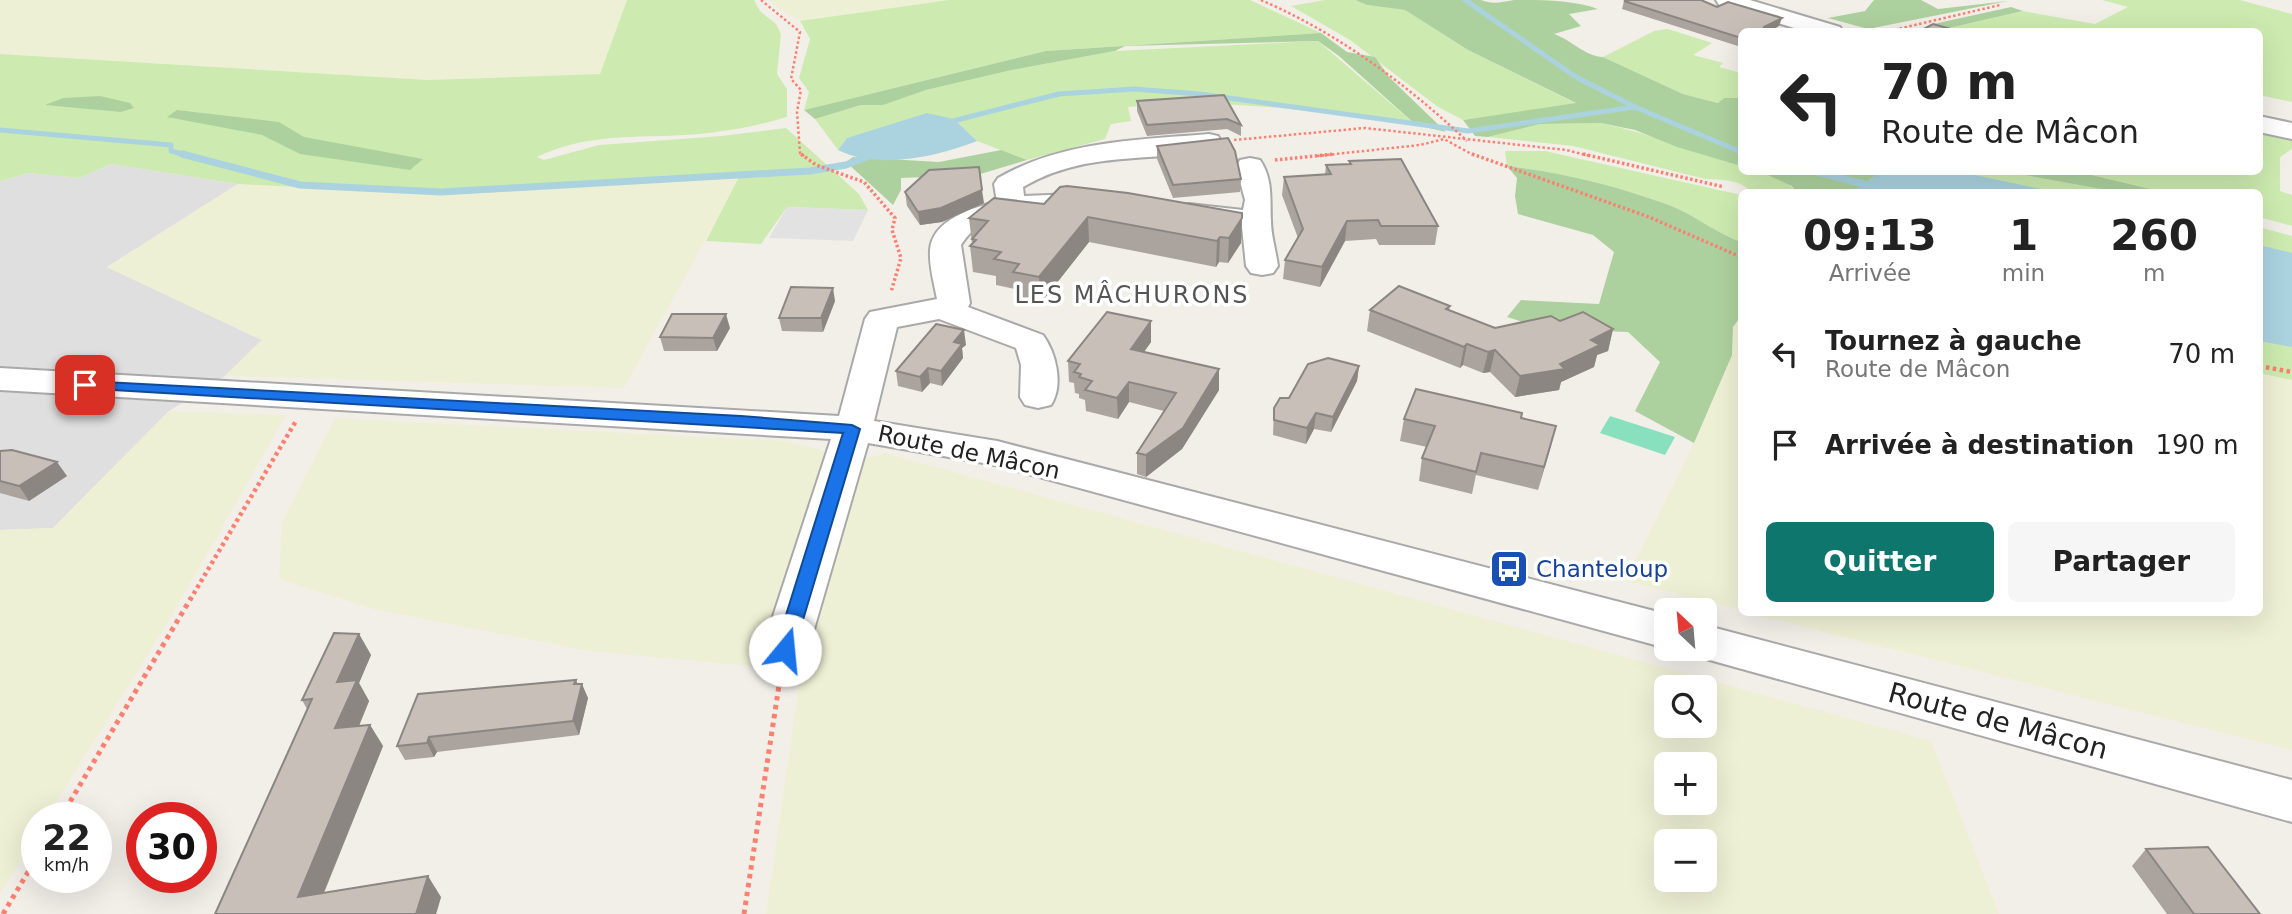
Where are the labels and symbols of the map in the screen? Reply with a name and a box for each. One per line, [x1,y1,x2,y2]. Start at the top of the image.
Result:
district label: LES MÂCHURONS [1014,280,1250,309]
pin [55,355,115,415]
street label: Route de Mâcon [876,420,1062,484]
bus stop icon: Chanteloup [1488,548,1530,590]
place label: Chanteloup [1536,556,1668,582]
north arrow [1654,598,1717,662]
position arrow [748,613,822,687]
street label: Route de Mâcon [1885,676,2111,766]
speed limit sign: 30 [126,802,217,893]

